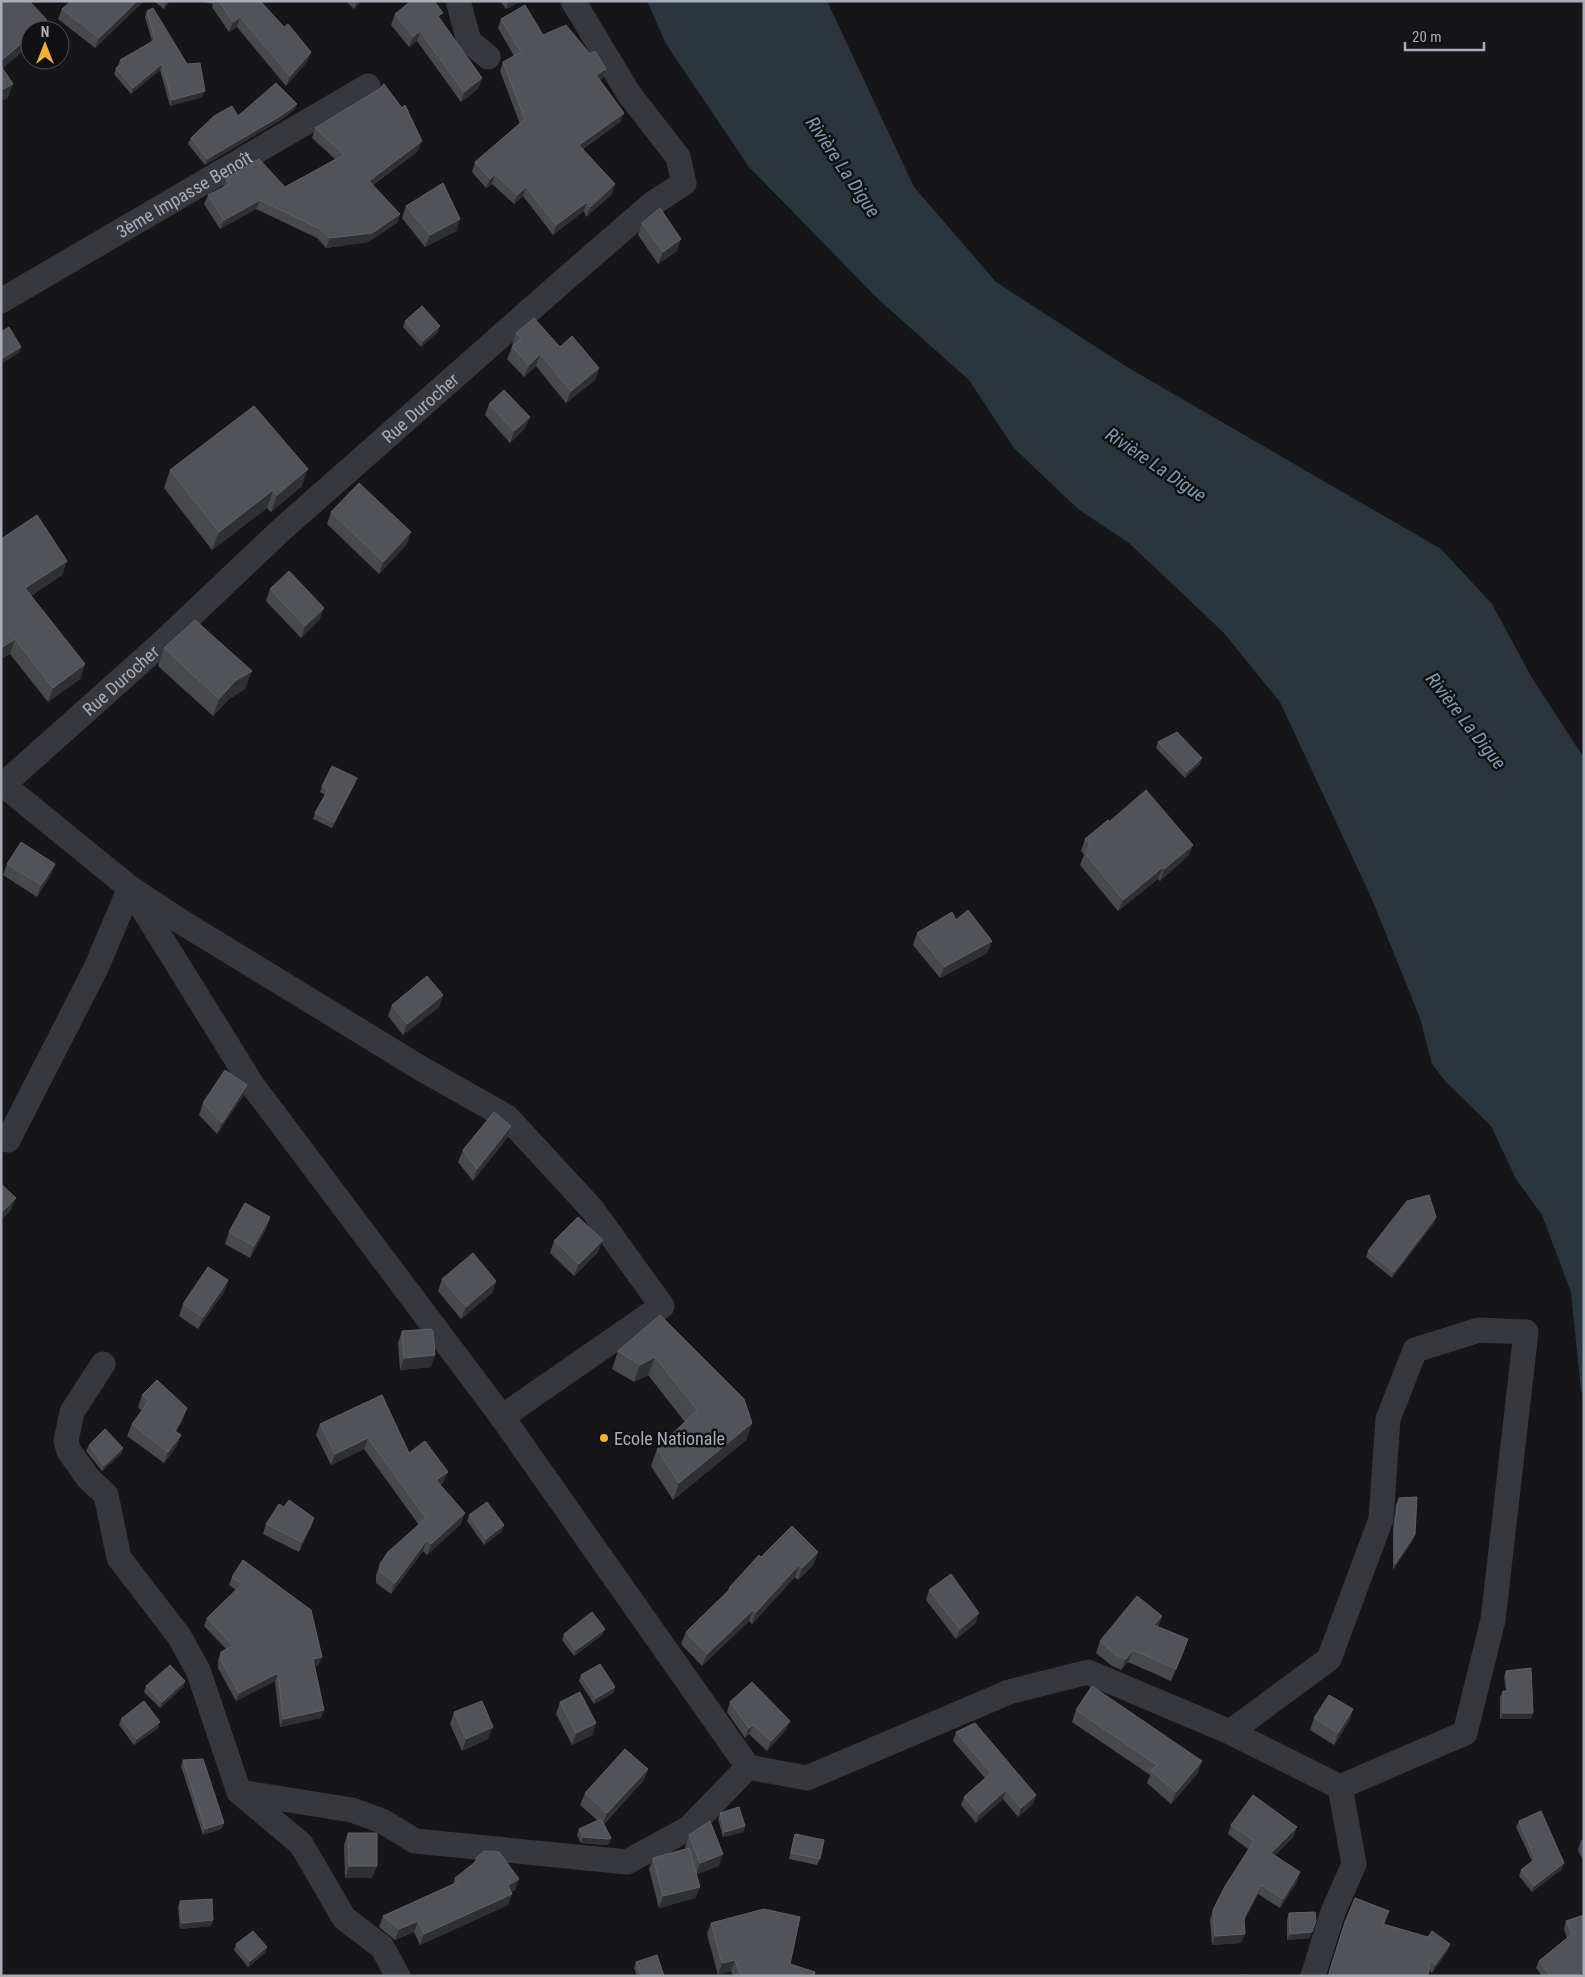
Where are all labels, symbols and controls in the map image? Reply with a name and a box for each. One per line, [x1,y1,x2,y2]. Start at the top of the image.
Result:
north arrow [20,20,70,70]
scale bar [1405,20,1484,52]
text: N [41,24,49,40]
text: 20 m [1412,28,1442,46]
water label: Rivière La Digue [801,112,885,222]
street label: 3ème Impasse Benoît [112,146,256,242]
street label: Rue Durocher [377,368,463,447]
water label: Rivière La Digue [1101,423,1211,507]
street label: Rue Durocher [78,640,163,720]
water label: Rivière La Digue [1421,668,1511,774]
place label: Ecole Nationale [614,1428,725,1449]
marker: Ecole Nationale [598,1432,610,1444]

